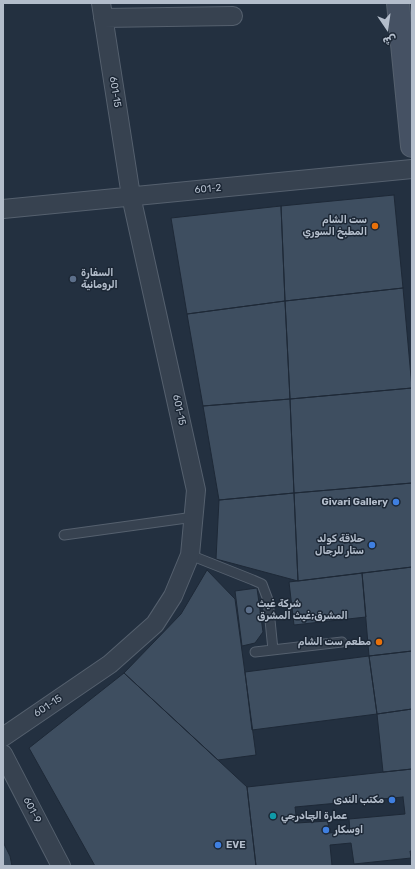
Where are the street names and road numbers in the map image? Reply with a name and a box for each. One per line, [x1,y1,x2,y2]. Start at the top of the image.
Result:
street label: 601-15 [107,76,123,108]
street label: 601-2 [194,182,222,196]
street label: 601-15 [170,393,188,427]
street label: 601-15 [32,692,64,720]
street label: 601-9 [20,795,44,825]

